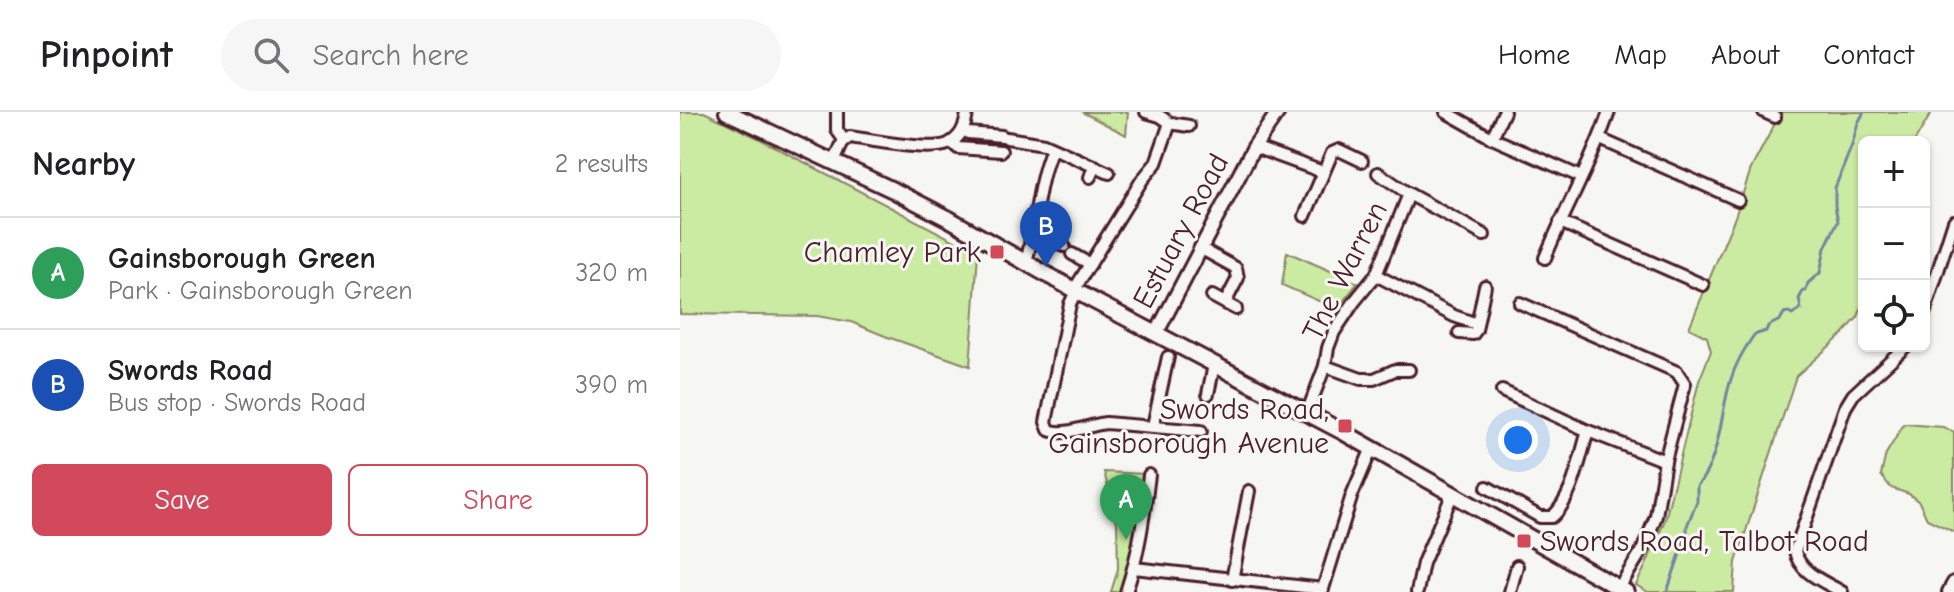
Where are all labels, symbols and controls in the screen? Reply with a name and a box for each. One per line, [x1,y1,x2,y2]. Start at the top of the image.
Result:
search box [221,19,781,91]
text: Pinpoint [40,33,173,77]
icon: search [249,33,293,77]
text: Search here [313,38,469,73]
text: Home [1498,39,1570,71]
text: Map [1614,39,1667,71]
text: About [1711,39,1779,71]
text: Contact [1823,39,1914,71]
map controls [1858,136,1930,352]
button: + [1858,136,1930,208]
text: Nearby [32,144,135,184]
street label: Estuary Road [1126,148,1236,314]
text: 2 results [555,149,648,179]
street label: The Warren [1295,196,1395,346]
pin: B [1020,201,1072,267]
button: − [1858,208,1930,280]
place label: Chamley Park [804,235,981,270]
text: Gainsborough Green [108,241,376,276]
marker: Chamley Park [988,243,1006,261]
text: A [51,258,65,288]
text: 320 m [575,258,648,288]
text: Park · Gainsborough Green [108,276,413,306]
button: locate [1858,280,1930,352]
text: Swords Road [108,353,273,388]
text: B [50,370,66,400]
text: 390 m [575,370,648,400]
text: Bus stop · Swords Road [108,388,366,418]
place label: Swords Road, Gainsborough Avenue [1048,392,1329,461]
marker: Swords Road, Gainsborough Avenue [1336,417,1354,435]
your location [1498,420,1538,460]
button: Save [32,464,332,536]
button: Share [348,464,648,536]
pin: A [1100,474,1152,540]
place label: Swords Road, Talbot Road [1540,524,1869,559]
marker: Swords Road, Talbot Road [1515,532,1533,550]

